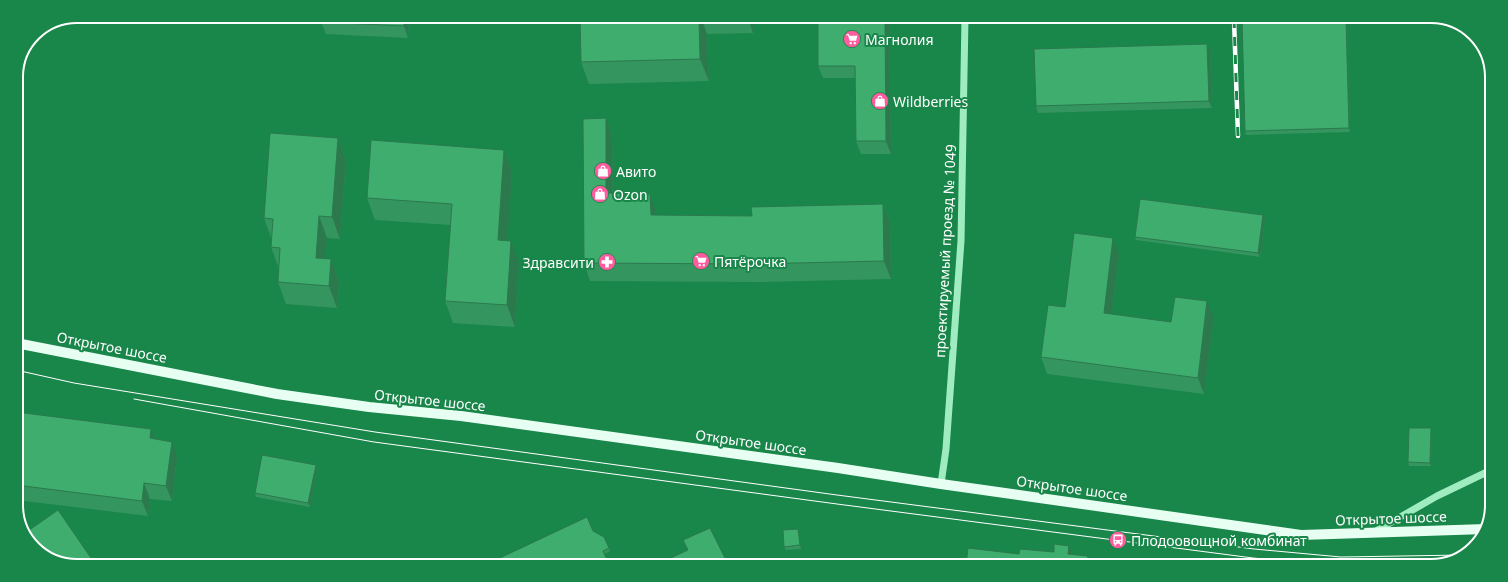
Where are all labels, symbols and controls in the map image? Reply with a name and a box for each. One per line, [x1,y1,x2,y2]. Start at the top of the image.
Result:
supermarket icon: Магнолия [842,29,862,49]
place label: Магнолия [865,30,934,49]
shop icon: Wildberries [870,91,890,111]
place label: Wildberries [893,92,968,111]
street label: проектируемый проезд № 1049 [930,144,960,358]
shop icon: Авито [593,161,613,181]
place label: Авито [616,162,656,181]
shop icon: Ozon [590,184,610,204]
place label: Ozon [613,185,648,204]
supermarket icon: Пятёрочка [691,251,711,271]
pharmacy icon: Здравсити [597,252,617,272]
place label: Пятёрочка [714,252,786,271]
place label: Здравсити [522,253,594,272]
street label: Открытое шоссе [55,327,169,367]
street label: Открытое шоссе [373,385,487,415]
street label: Открытое шоссе [694,425,808,459]
street label: Открытое шоссе [1015,471,1129,505]
street label: Открытое шоссе [1335,507,1447,529]
bus stop icon: Плодоовощной комбинат [1108,530,1128,550]
place label: Плодоовощной комбинат [1131,531,1307,550]

